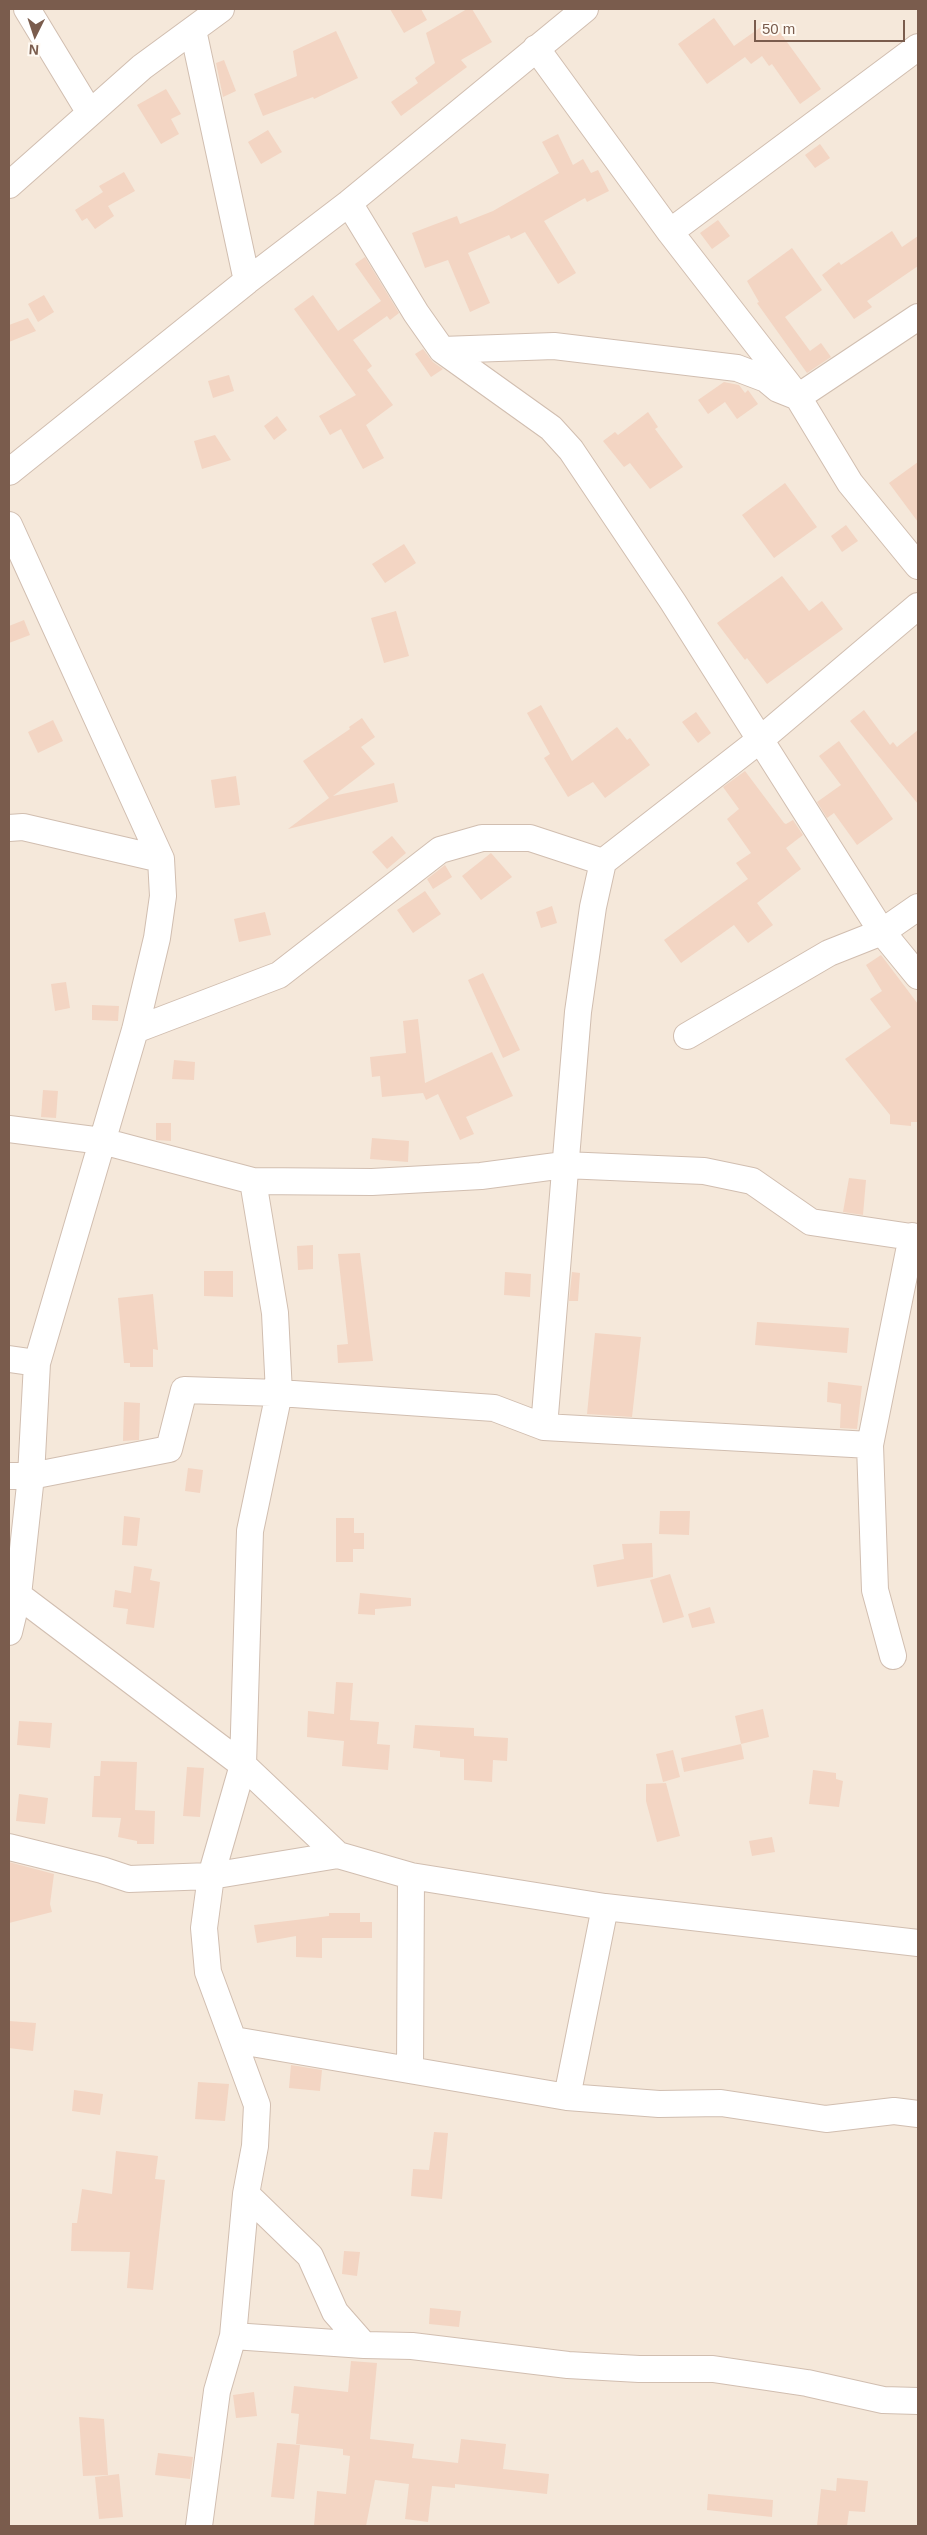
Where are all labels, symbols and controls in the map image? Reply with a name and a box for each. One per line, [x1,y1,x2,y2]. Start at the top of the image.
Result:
north arrow [10,10,60,60]
scale bar [757,10,908,42]
text: 50 m [762,20,795,37]
text: N [28,42,40,58]

